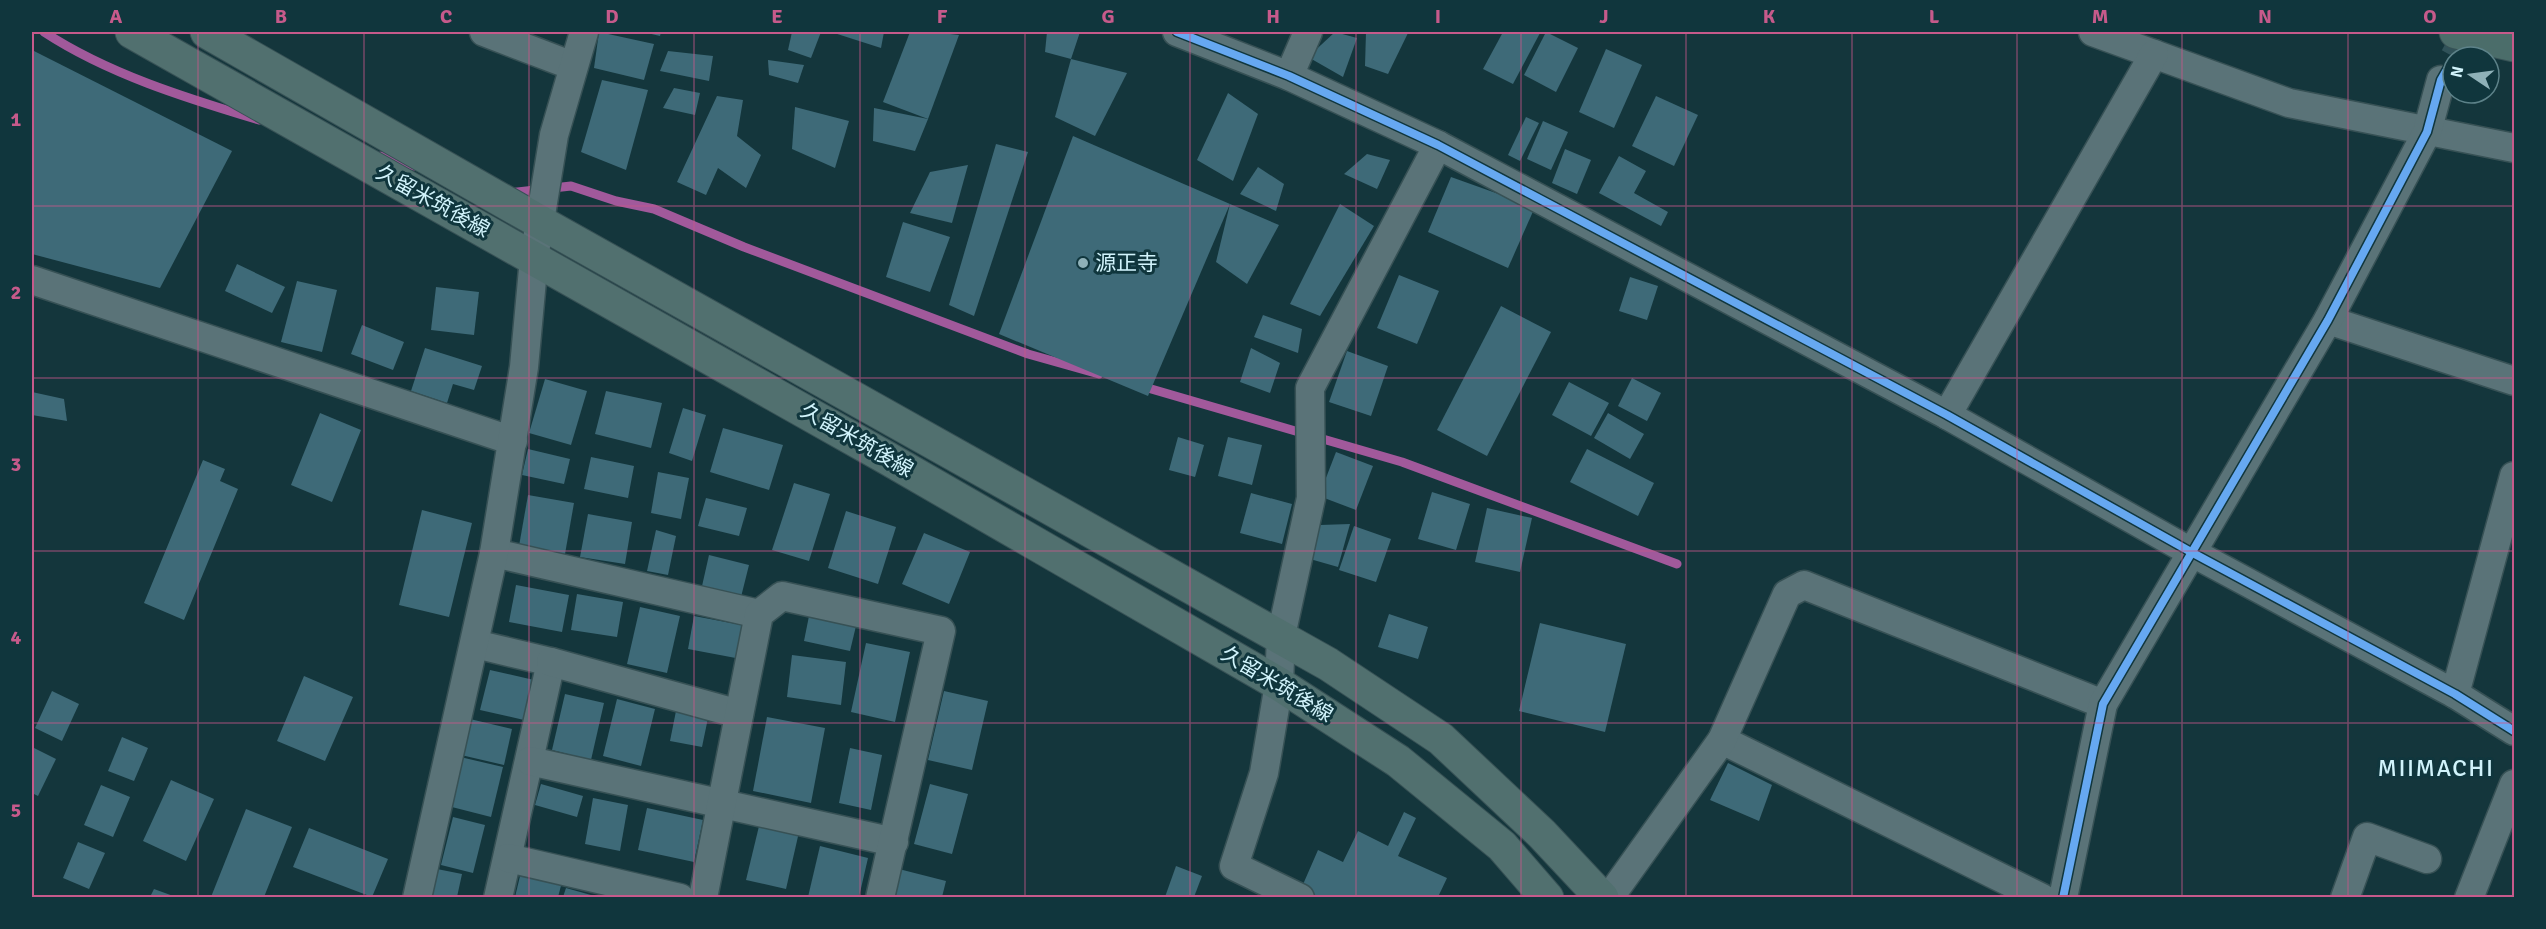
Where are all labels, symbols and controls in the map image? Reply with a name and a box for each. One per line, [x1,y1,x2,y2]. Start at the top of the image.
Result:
text: A [110,4,123,29]
text: B [275,4,287,29]
text: C [440,4,452,29]
text: D [605,4,619,29]
text: E [771,4,783,29]
text: F [937,4,948,29]
text: G [1101,4,1115,29]
text: H [1266,4,1280,29]
text: I [1435,4,1441,29]
text: J [1599,4,1609,29]
text: K [1763,4,1776,29]
text: L [1929,4,1940,29]
text: M [2092,4,2108,29]
text: N [2258,4,2272,29]
text: O [2423,4,2437,29]
north arrow [2441,45,2501,105]
text: N [2446,64,2468,80]
text: 1 [11,107,22,132]
street label: 久留米筑後線 [372,159,494,243]
place label: 源正寺 [1095,250,1158,276]
marker: 源正寺 [1076,256,1090,270]
text: 2 [11,280,21,305]
street label: 久留米筑後線 [796,397,918,483]
text: 3 [11,452,21,477]
text: 4 [11,625,22,650]
street label: 久留米筑後線 [1216,640,1338,728]
district label: MIIMACHI [2378,753,2494,783]
text: 5 [11,798,21,823]

